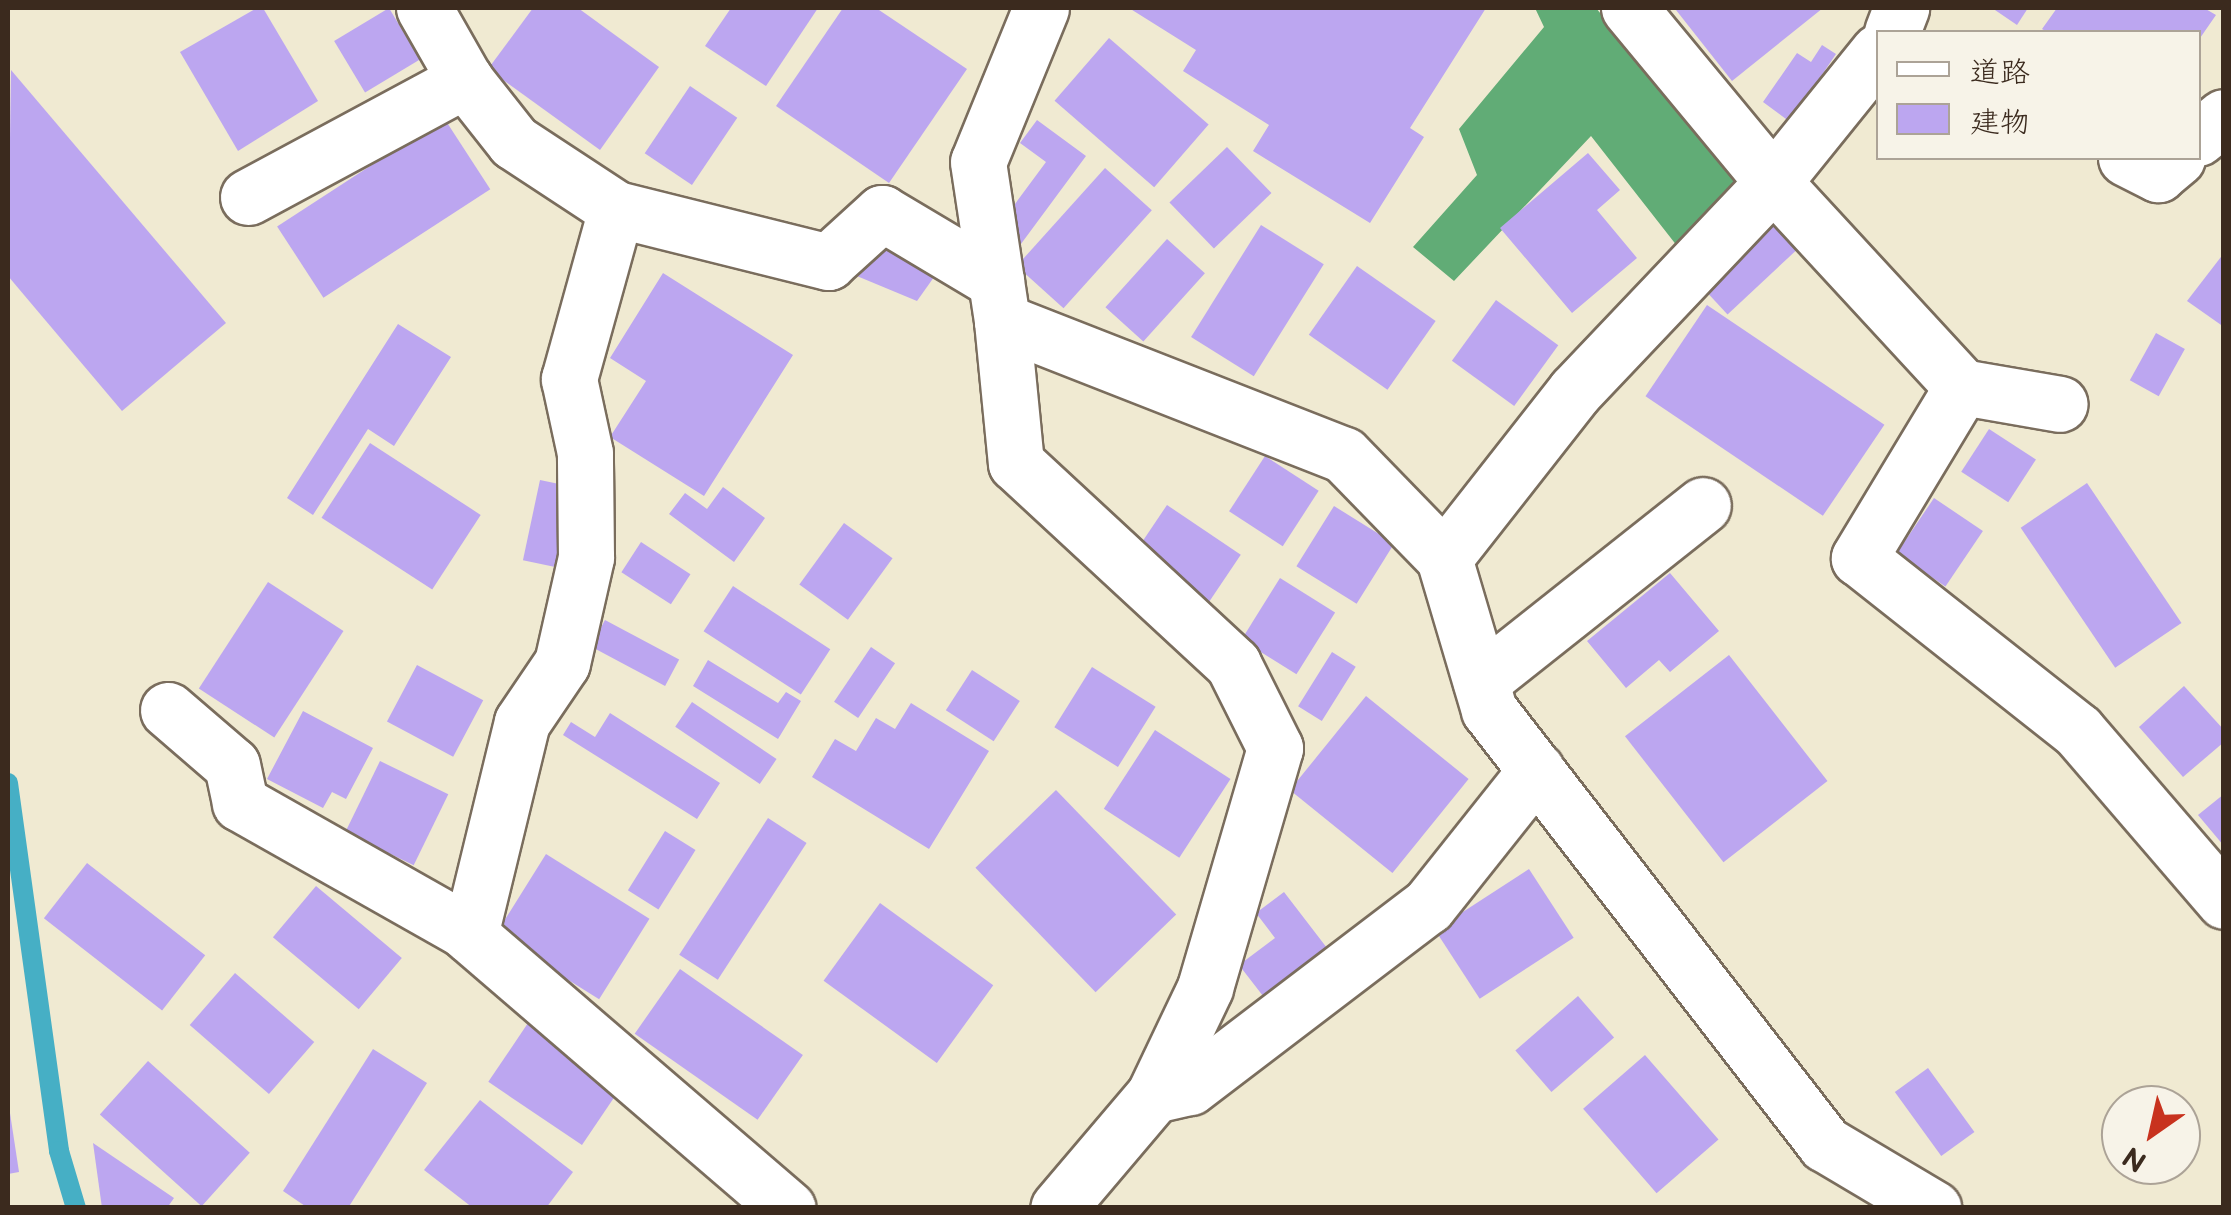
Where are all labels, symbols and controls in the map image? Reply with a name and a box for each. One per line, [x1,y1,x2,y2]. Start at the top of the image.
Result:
legend [1876,30,2201,160]
text: 道路 [1970,55,2030,91]
text: 建物 [1970,105,2030,141]
north arrow [2101,1085,2201,1185]
text: N [2117,1139,2153,1178]

